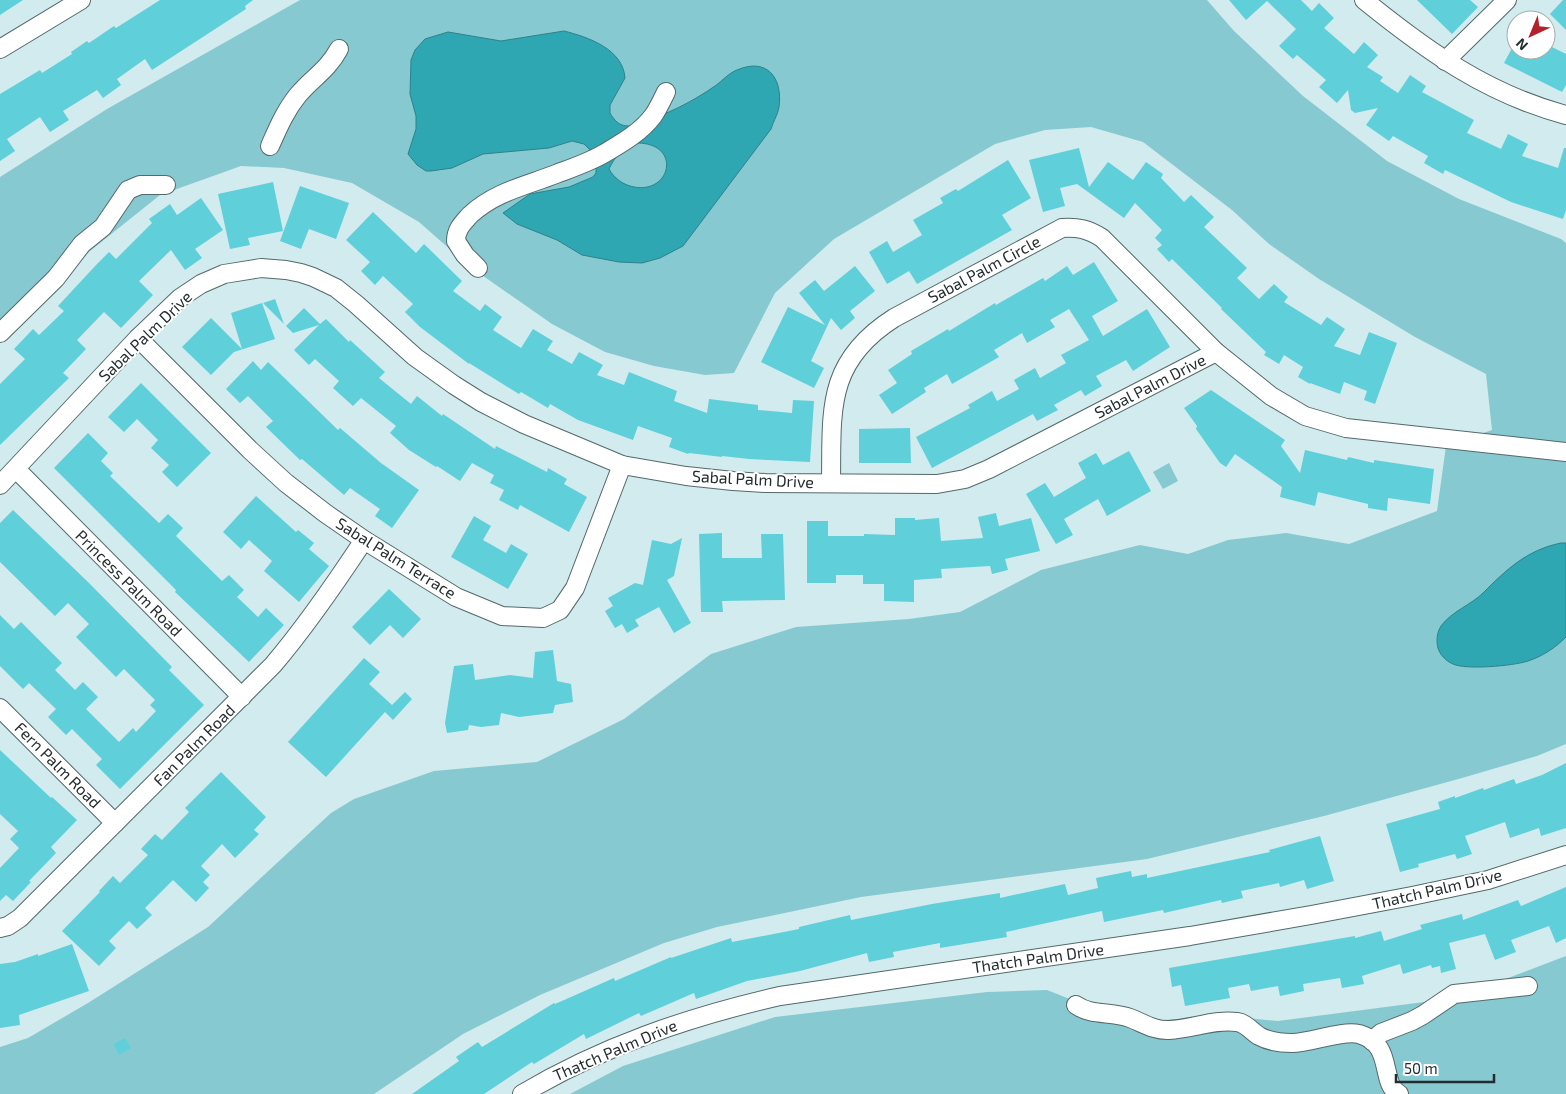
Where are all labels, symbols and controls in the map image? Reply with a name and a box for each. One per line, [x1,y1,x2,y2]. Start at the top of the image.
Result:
north arrow [1506,10,1556,60]
text: N [1512,35,1531,54]
street label: Sabal Palm Circle [924,231,1043,306]
street label: Sabal Palm Drive [94,286,195,385]
street label: Sabal Palm Drive [1091,349,1208,422]
street label: Sabal Palm Drive [692,466,814,491]
street label: Sabal Palm Terrace [333,513,460,602]
street label: Princess Palm Road [72,526,186,640]
street label: Fan Palm Road [149,700,238,789]
street label: Fern Palm Road [11,718,105,812]
street label: Thatch Palm Drive [1370,864,1504,913]
street label: Thatch Palm Drive [971,939,1105,976]
street label: Thatch Palm Drive [550,1015,680,1084]
scale bar [1396,1052,1494,1084]
text: 50 m [1404,1059,1438,1077]

